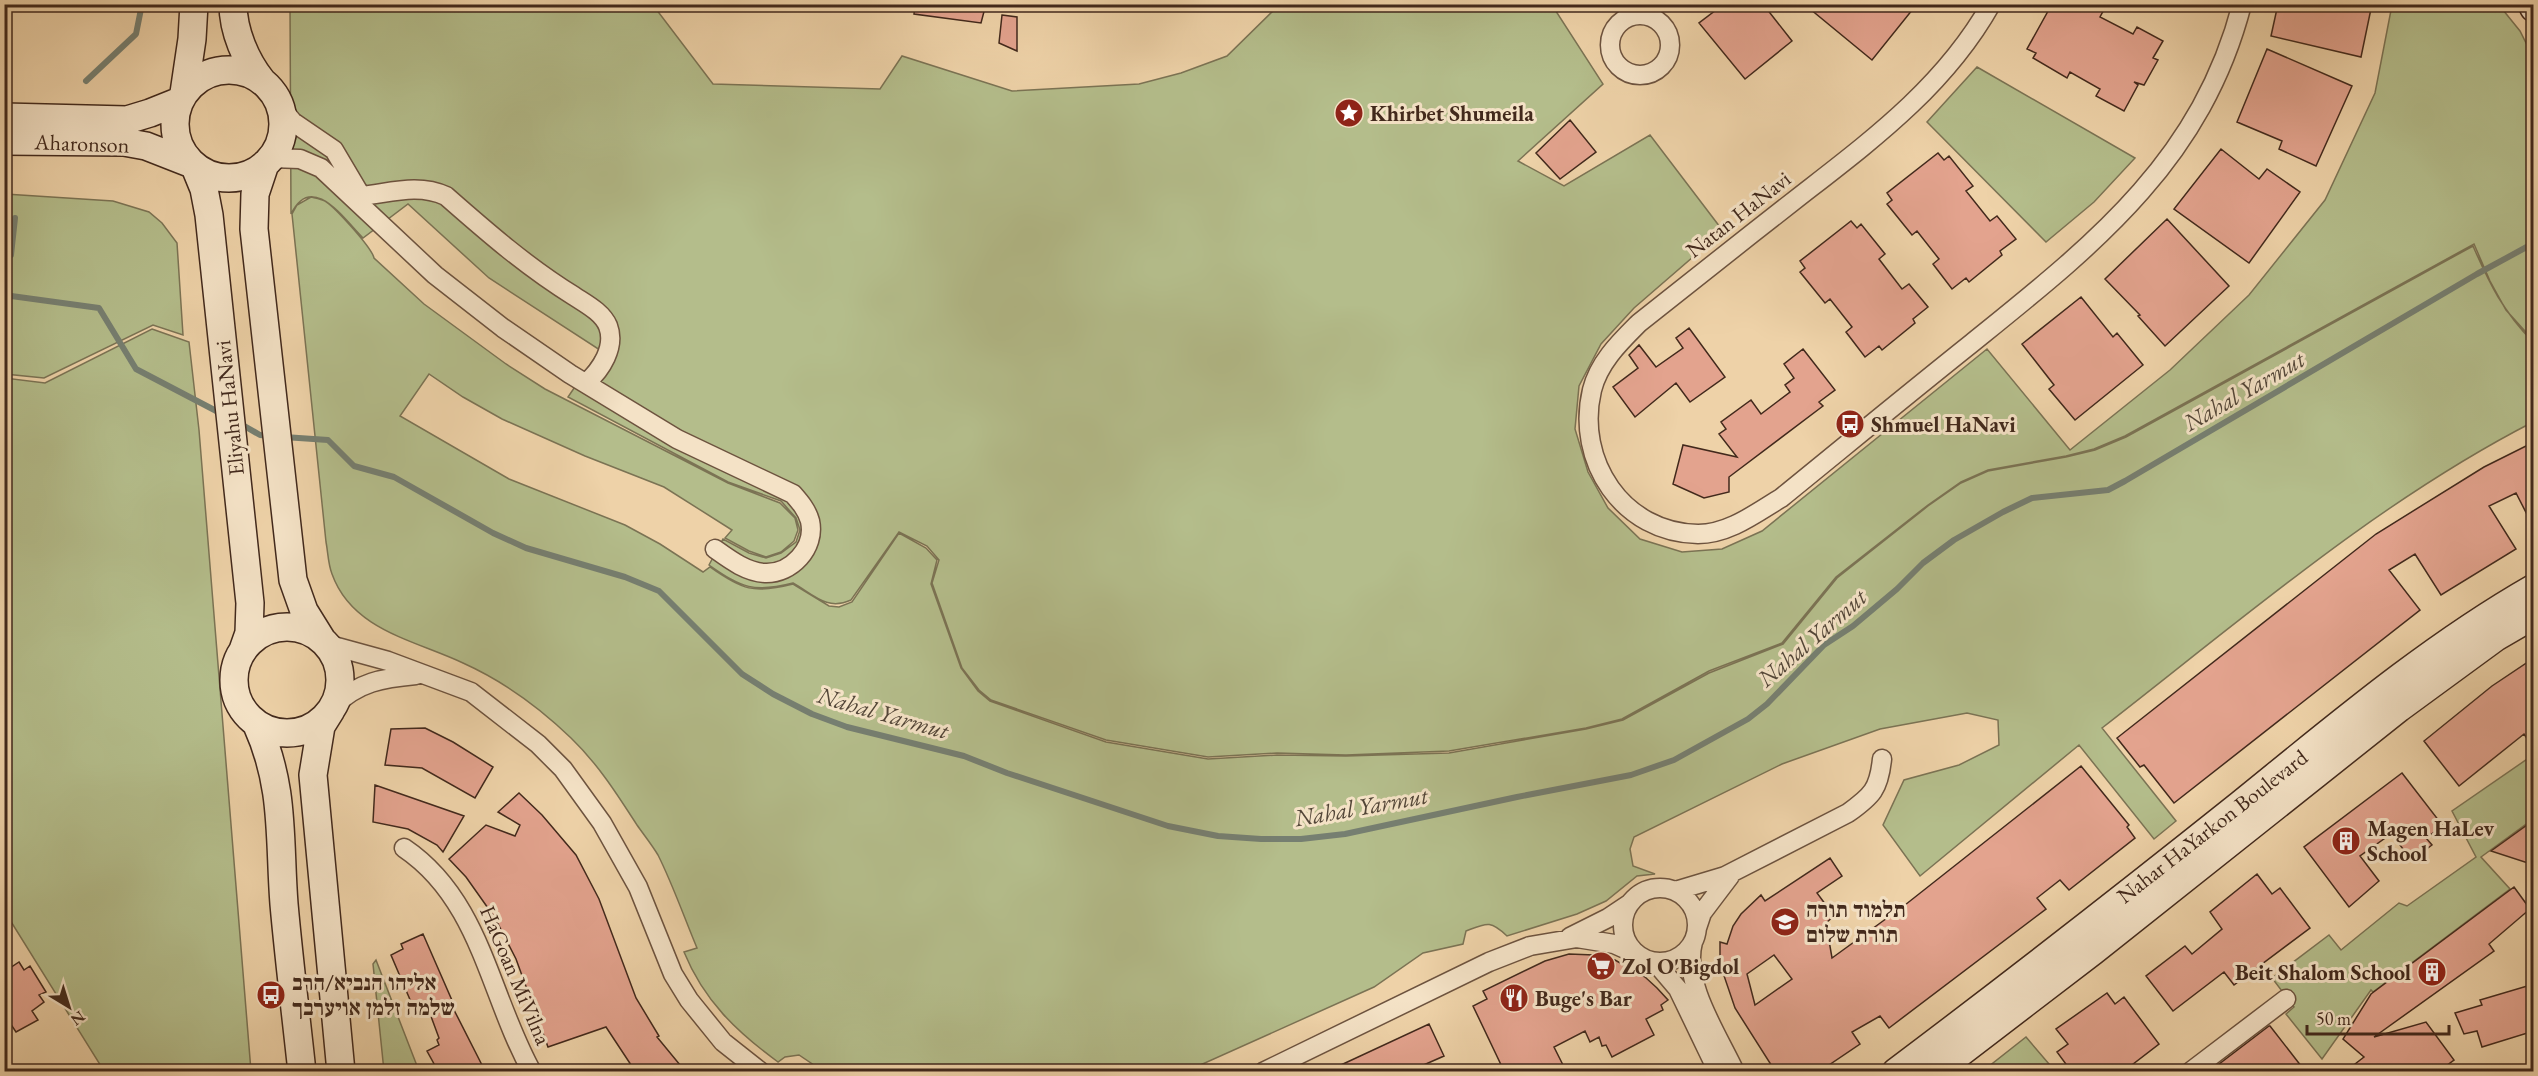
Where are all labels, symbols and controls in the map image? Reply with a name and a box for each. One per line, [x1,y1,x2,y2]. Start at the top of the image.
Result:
place icon: Khirbet Shumeila [1333,97,1365,129]
place label: Khirbet Shumeila [1370,99,1534,128]
street label: Aharonson [33,127,130,160]
street label: Natan HaNavi [1680,164,1797,264]
street label: Eliyahu HaNavi [208,339,251,477]
water label: Nahal Yarmut [2177,343,2311,438]
bus stop icon: Shmuel HaNavi [1834,408,1866,440]
place label: Shmuel HaNavi [1871,410,2016,439]
water label: Nahal Yarmut [1750,581,1874,694]
water label: Nahal Yarmut [813,679,953,746]
street label: Nahar HaYarkon Boulevard [2111,742,2314,910]
water label: Nahal Yarmut [1291,779,1431,834]
place label: Magen HaLev School [2367,814,2494,868]
building icon: Magen HaLev School [2330,825,2362,857]
place label: תלמוד תורה תורת שלום [1806,895,1906,949]
street label: HaGoan MiVilna [473,901,558,1049]
school or university icon: תלמוד תורה תורת שלום [1769,906,1801,938]
supermarket icon: Zol O'Bigdol [1585,950,1617,982]
place label: Zol O'Bigdol [1622,952,1739,981]
building icon: Beit Shalom School [2416,956,2448,988]
place label: Beit Shalom School [2235,958,2411,987]
place label: אליהו הנביא/הרב שלמה זלמן אויערבך [292,968,455,1022]
north arrow [39,977,99,1037]
bus stop icon: אליהו הנביא/הרב שלמה זלמן אויערבך [255,979,287,1011]
restaurant icon: Buge's Bar [1498,982,1530,1014]
place label: Buge's Bar [1535,984,1633,1013]
scale bar [2307,998,2450,1036]
text: N [66,1006,89,1031]
text: 50 m [2316,1007,2351,1030]

